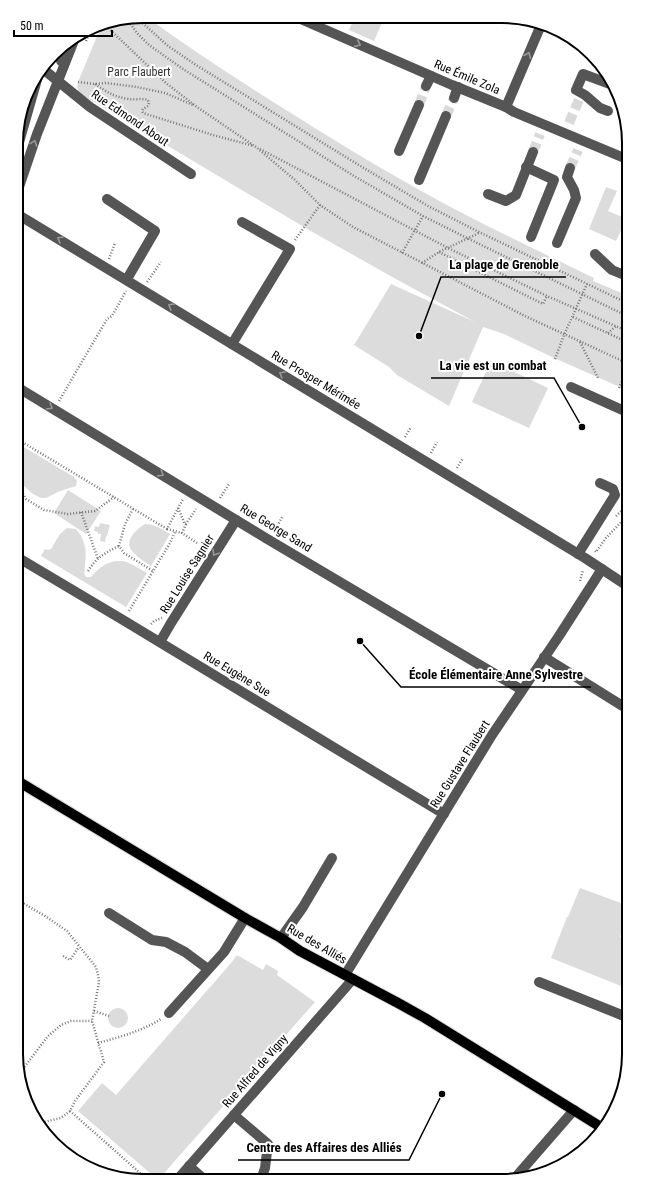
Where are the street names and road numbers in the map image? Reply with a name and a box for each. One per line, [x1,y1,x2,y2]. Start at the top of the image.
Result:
street label: Rue Émile Zola [432,56,503,97]
street label: Rue Edmond About [89,87,172,149]
street label: Rue Prosper Mérimée [269,348,363,412]
street label: Rue George Sand [238,501,314,555]
street label: Rue Louise Sagnier [157,532,217,616]
street label: Rue Eugène Sue [201,649,273,700]
street label: Rue Gustave Flaubert [427,717,493,810]
street label: Rue des Alliés [285,921,349,967]
street label: Rue Alfred de Vigny [219,1032,291,1110]

